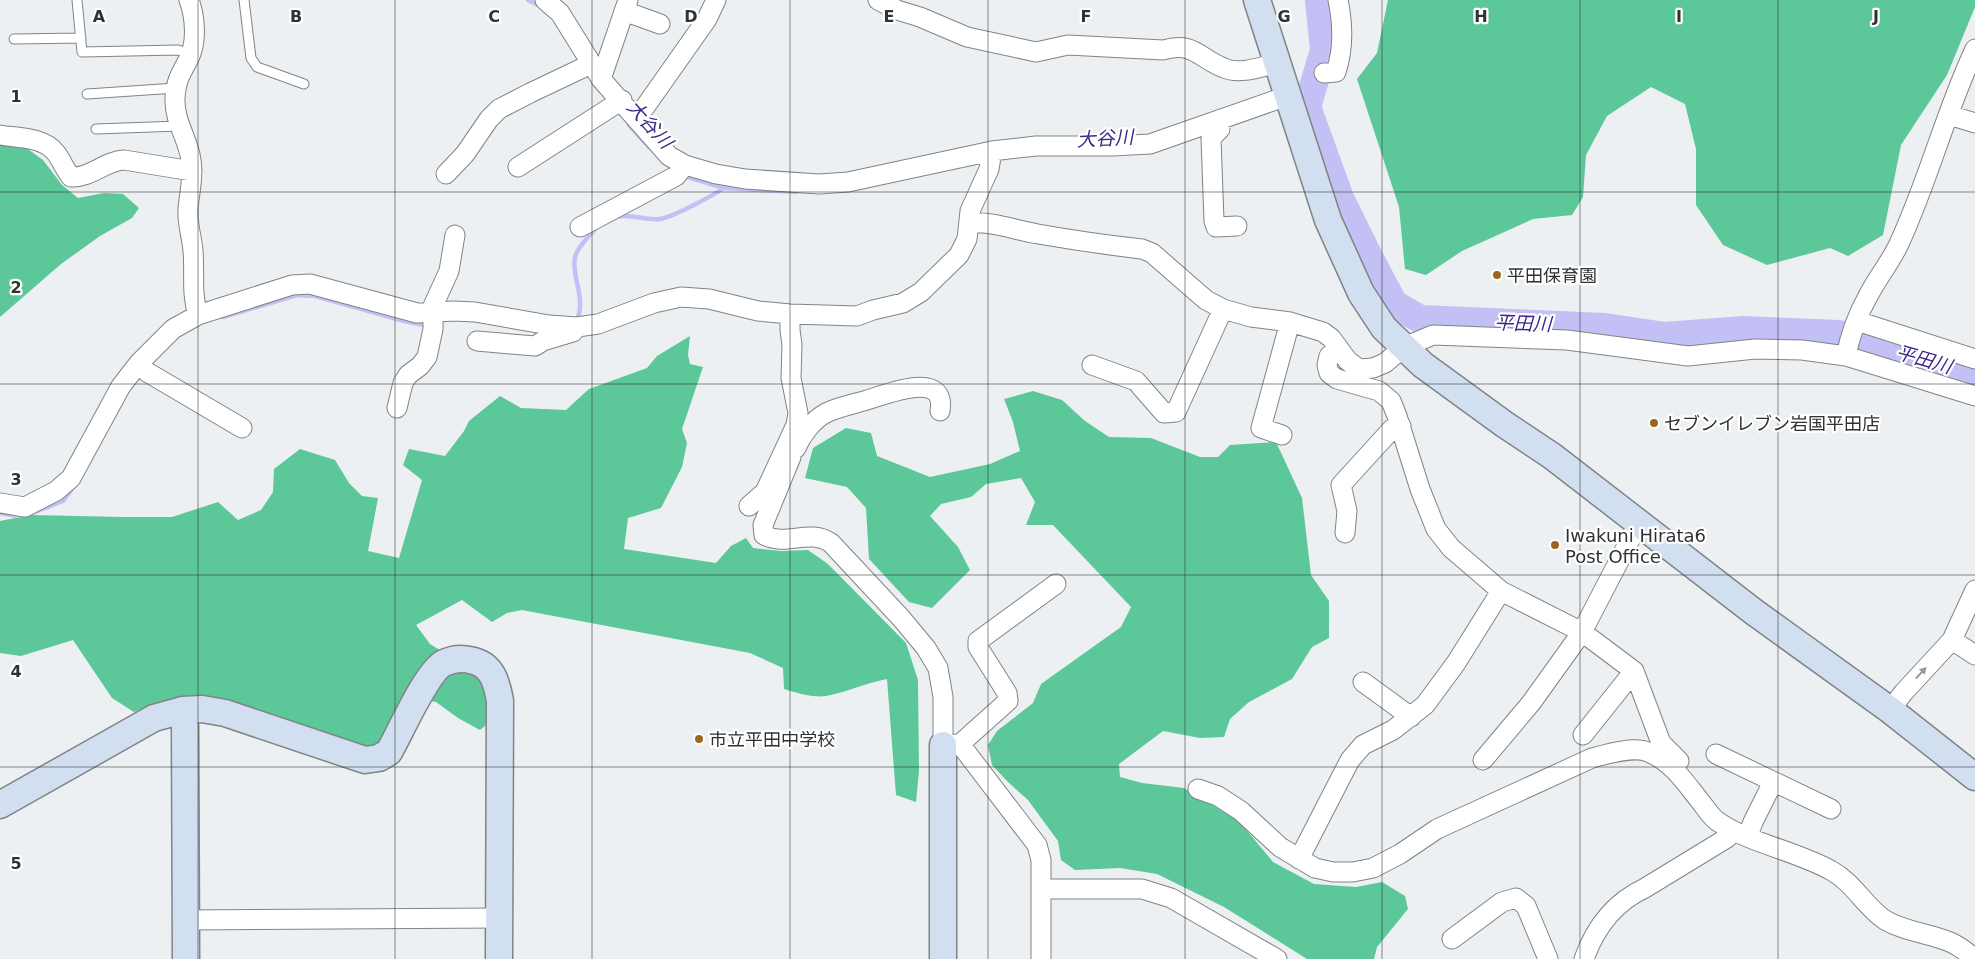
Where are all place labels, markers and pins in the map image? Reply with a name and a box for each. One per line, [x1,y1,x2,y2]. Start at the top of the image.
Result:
place label: 平田保育園 [1507,265,1597,286]
marker: 平田保育園 [1491,269,1503,281]
place label: セブンイレブン岩国平田店 [1664,413,1880,434]
marker: セブンイレブン岩国平田店 [1648,417,1660,429]
place label: Iwakuni Hirata6 Post Office [1565,525,1706,567]
marker: Iwakuni Hirata6 Post Office [1549,539,1561,551]
place label: 市立平田中学校 [709,729,835,750]
marker: 市立平田中学校 [693,733,705,745]

